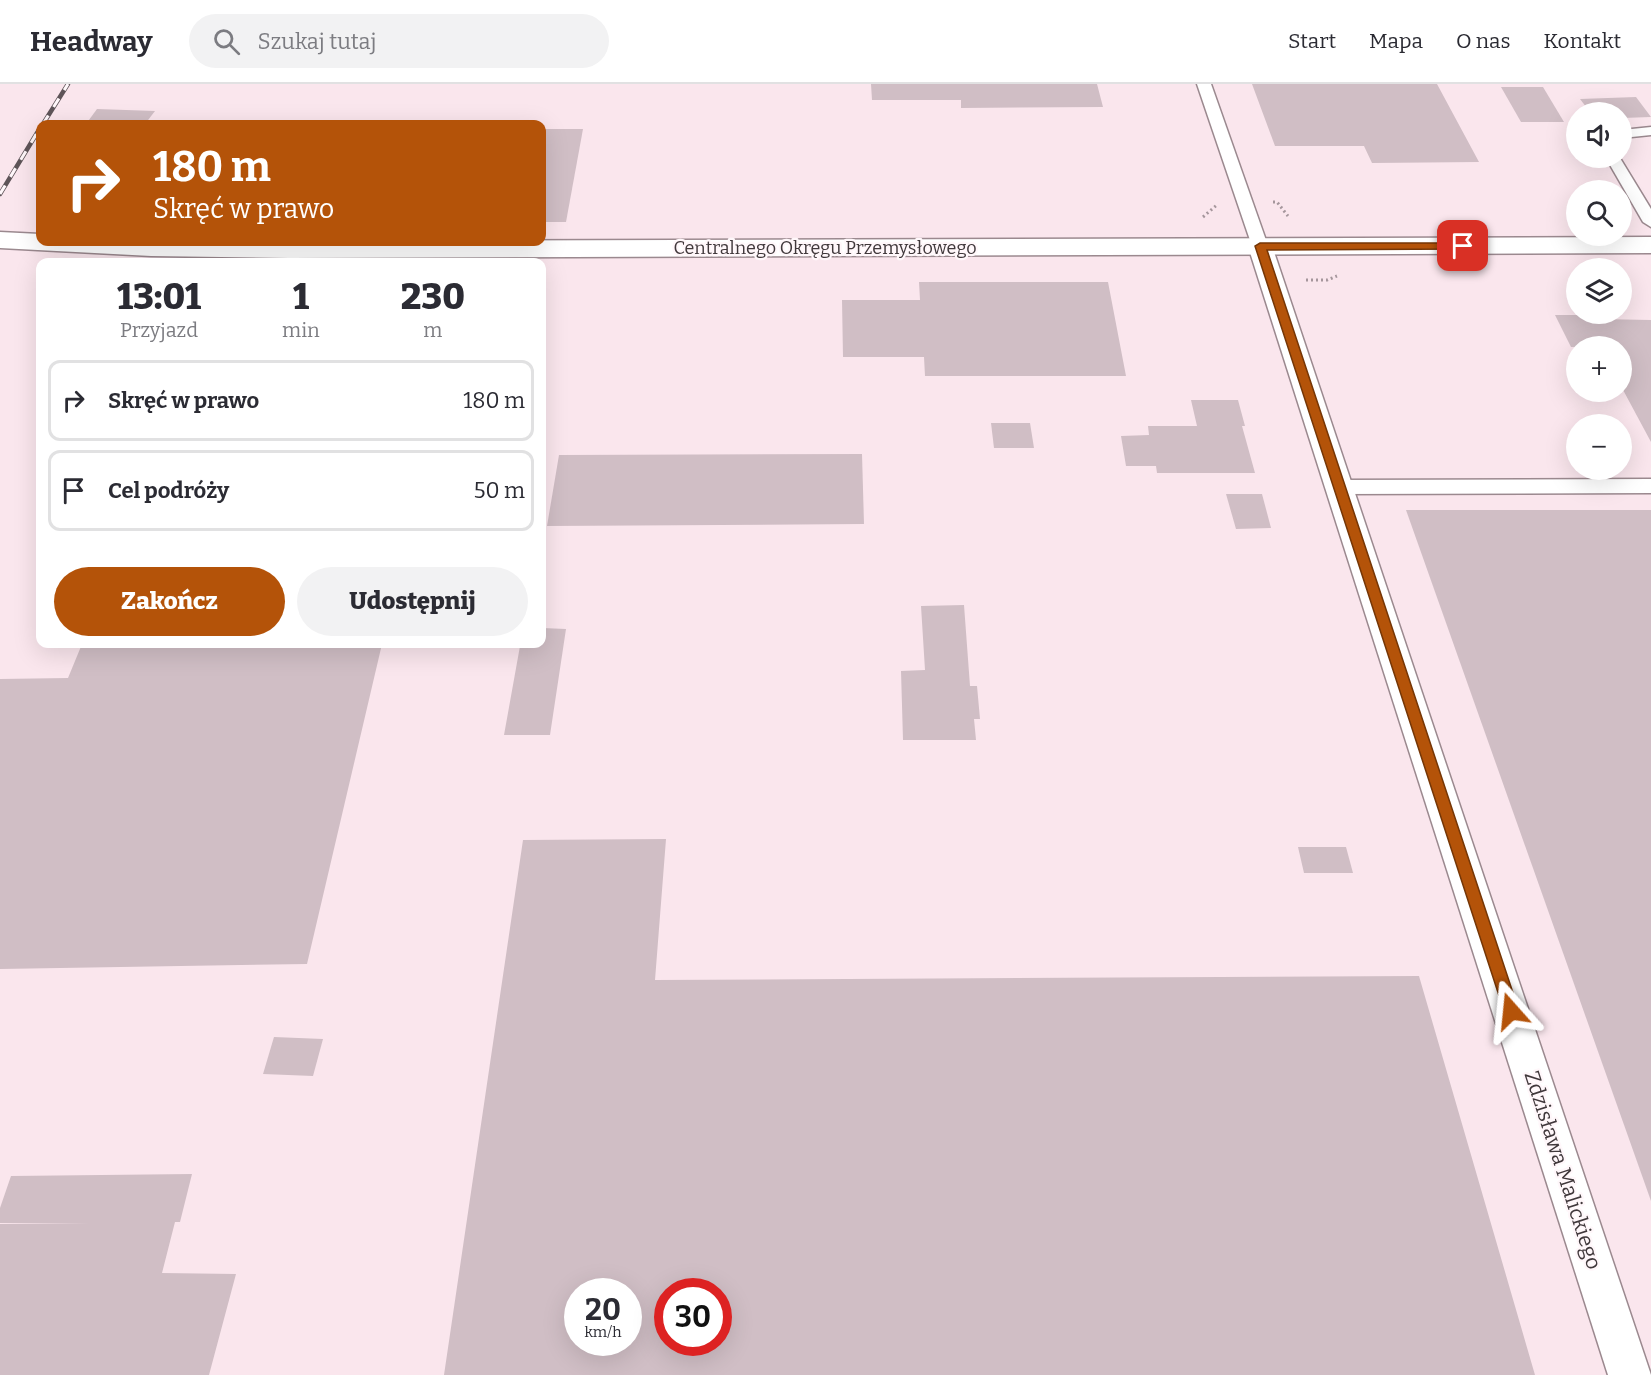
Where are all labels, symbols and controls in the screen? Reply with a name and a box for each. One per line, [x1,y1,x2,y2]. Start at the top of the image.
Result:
search box [189,14,609,68]
text: Headway [30,25,153,58]
icon: search [210,25,243,58]
text: Szukaj tutaj [258,28,377,55]
text: Start [1288,28,1336,54]
text: Mapa [1369,28,1423,54]
text: O nas [1456,28,1511,54]
text: Kontakt [1544,28,1621,54]
map controls [1566,102,1632,480]
button: sound [1566,102,1632,168]
text: 180 m [153,142,271,192]
icon: right [54,144,132,222]
button: search [1566,180,1632,246]
text: Skręć w prawo [153,193,334,225]
pin [1437,220,1488,271]
icon: arrive [1446,229,1479,262]
street label: Centralnego Okręgu Przemysłowego [673,237,977,259]
button: layers [1566,258,1632,324]
text: 13:01 [117,275,201,319]
text: 1 [293,275,309,319]
text: 230 [401,275,465,319]
text: Przyjazd [120,318,198,342]
text: min [282,318,320,342]
text: m [423,318,442,342]
button: + [1566,336,1632,402]
icon: right [57,384,90,417]
text: Skręć w prawo [108,387,259,414]
text: 180 m [463,387,525,414]
button: − [1566,414,1632,480]
icon: arrive [57,474,90,507]
text: Cel podróży [108,477,229,504]
text: 50 m [474,477,525,504]
button: Zakończ [54,567,285,636]
button: Udostępnij [297,567,528,636]
position arrow [1479,979,1543,1043]
street label: Zdzisława Malickiego [1519,1068,1607,1272]
speed limit sign: 30 [654,1278,732,1356]
text: 20 [585,1292,621,1328]
text: km/h [584,1323,622,1341]

